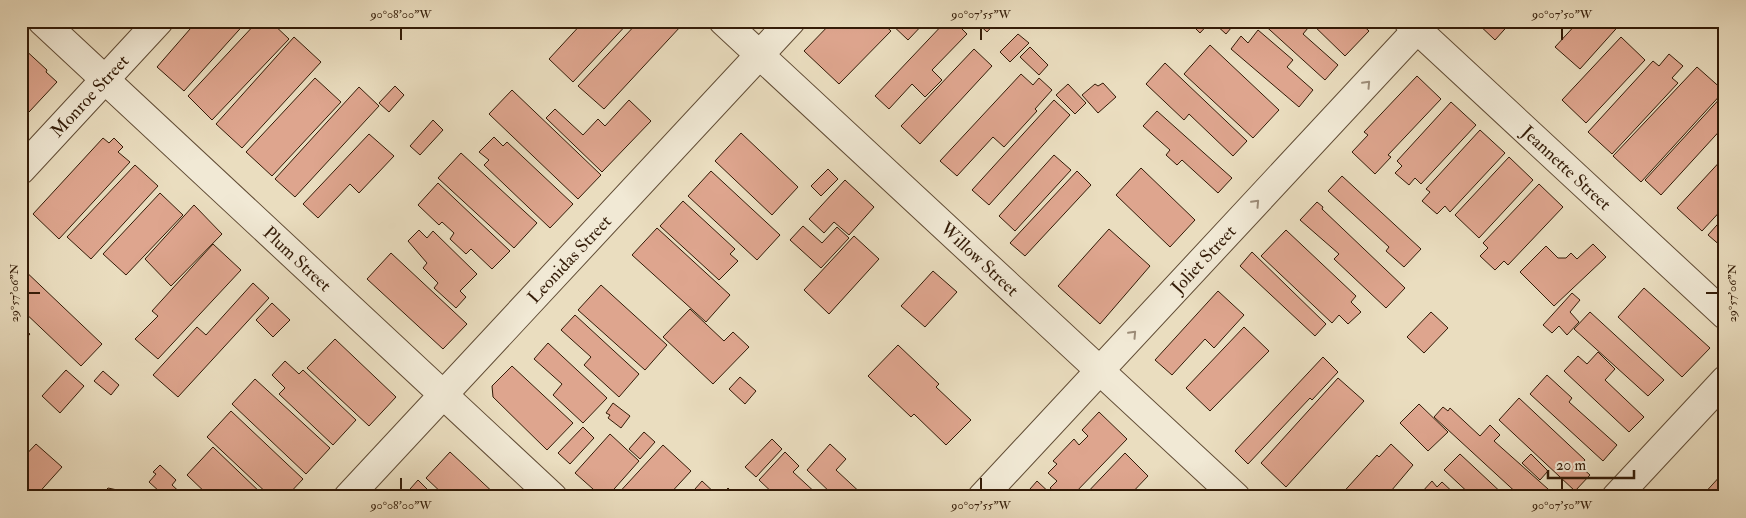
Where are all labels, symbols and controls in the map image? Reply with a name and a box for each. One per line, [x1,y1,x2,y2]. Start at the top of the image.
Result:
text: 90°08'00"W [369,7,432,22]
text: 90°07'55"W [950,7,1011,22]
text: 90°07'50"W [1531,7,1593,22]
street label: Monroe Street [46,50,134,143]
one-way arrow [1361,81,1370,90]
street label: Jeannette Street [1516,120,1616,216]
one-way arrow [1250,199,1259,208]
street label: Leonidas Street [523,210,617,309]
street label: Willow Street [934,217,1024,302]
street label: Joliet Street [1166,220,1241,299]
street label: Plum Street [258,222,336,297]
text: 29°57'06"N [7,263,22,322]
text: 29°57'06"N [1725,263,1740,322]
one-way arrow [1127,331,1136,340]
scale bar [1548,448,1635,480]
text: 20 m [1556,456,1586,475]
text: 90°08'00"W [369,498,432,513]
text: 90°07'55"W [950,498,1011,513]
text: 90°07'50"W [1531,498,1593,513]

